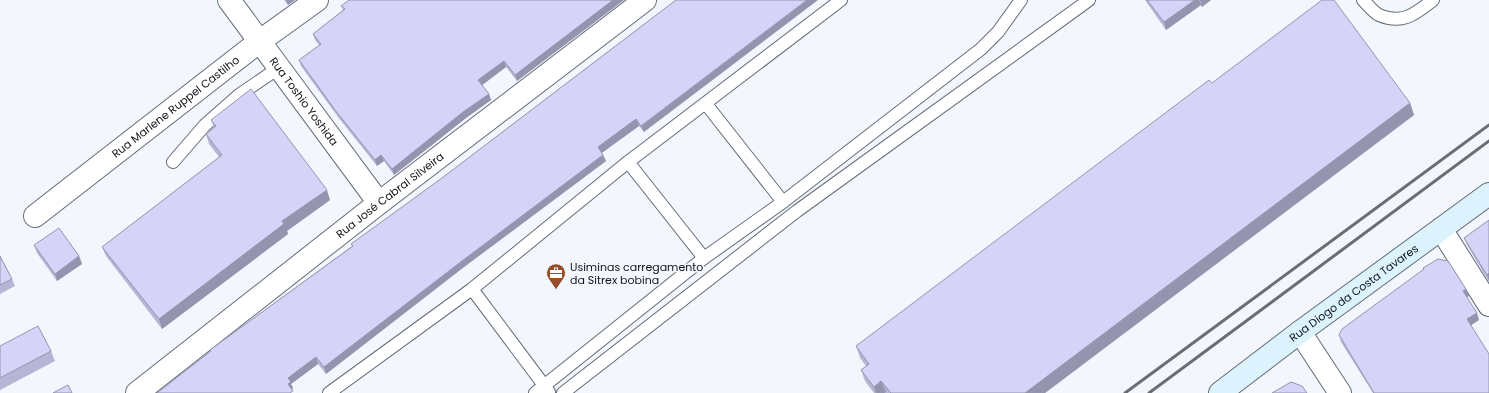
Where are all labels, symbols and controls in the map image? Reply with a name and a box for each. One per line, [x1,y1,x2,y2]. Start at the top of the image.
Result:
street label: Rua Marlene Ruppel Castilho [108,52,243,161]
street label: Rua Toshio Yoshida [266,54,342,149]
street label: Rua José Cabral Silveira [333,148,447,242]
street label: Rua Diogo da Costa Tavares [1286,240,1422,345]
place label: Usiminas carregamento da Sitrex bobina [570,259,703,288]
office icon: Usiminas carregamento da Sitrex bobina [545,262,567,290]

